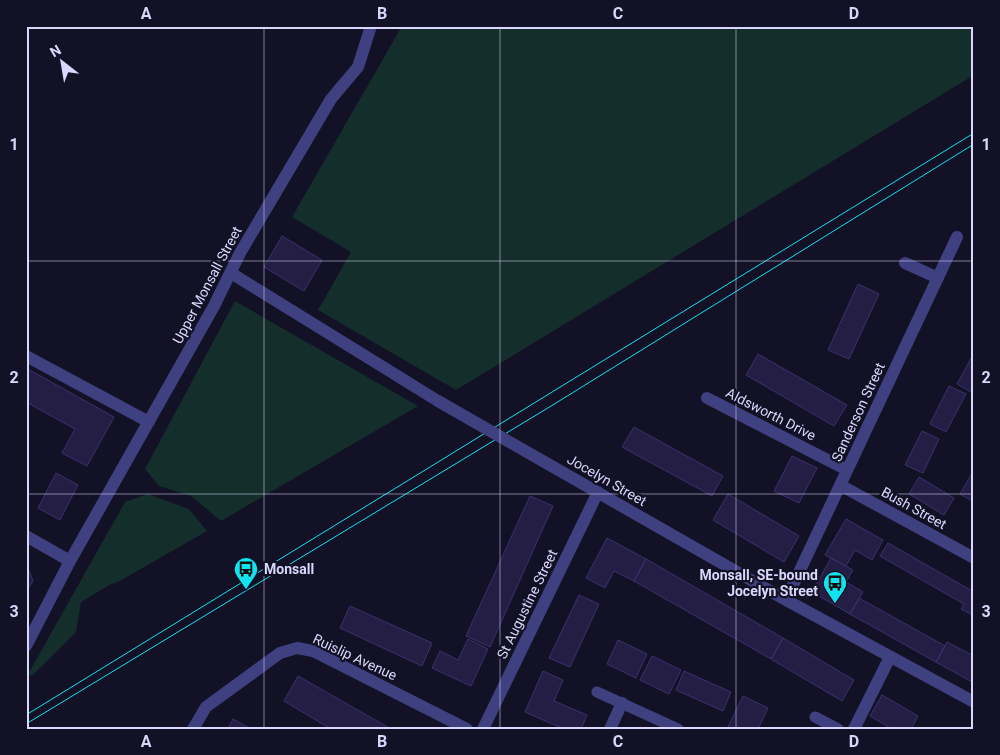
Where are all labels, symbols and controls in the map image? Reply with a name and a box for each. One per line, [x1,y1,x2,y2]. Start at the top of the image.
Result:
text: A [141,4,152,23]
text: B [377,4,387,23]
text: C [613,4,623,23]
text: D [849,4,859,23]
north arrow [38,38,88,88]
text: N [47,41,64,60]
text: 1 [9,135,19,154]
text: 1 [981,135,991,154]
street label: Upper Monsall Street [169,223,245,346]
street label: Sanderson Street [828,360,888,464]
text: 2 [9,368,19,387]
text: 2 [981,368,991,387]
street label: Aldsworth Drive [723,385,819,443]
street label: Jocelyn Street [565,451,650,509]
street label: Bush Street [879,484,950,533]
street label: St Augustine Street [494,546,561,661]
bus stop icon: Monsall [233,556,259,590]
place label: Monsall [264,561,314,577]
place label: Monsall, SE-bound Jocelyn Street [700,567,818,599]
bus stop icon: Monsall, SE-bound Jocelyn Street [822,570,848,604]
text: 3 [9,602,19,621]
text: 3 [981,602,991,621]
street label: Ruislip Avenue [310,631,400,683]
text: A [141,732,152,751]
text: B [377,732,387,751]
text: C [613,732,623,751]
text: D [849,732,859,751]

